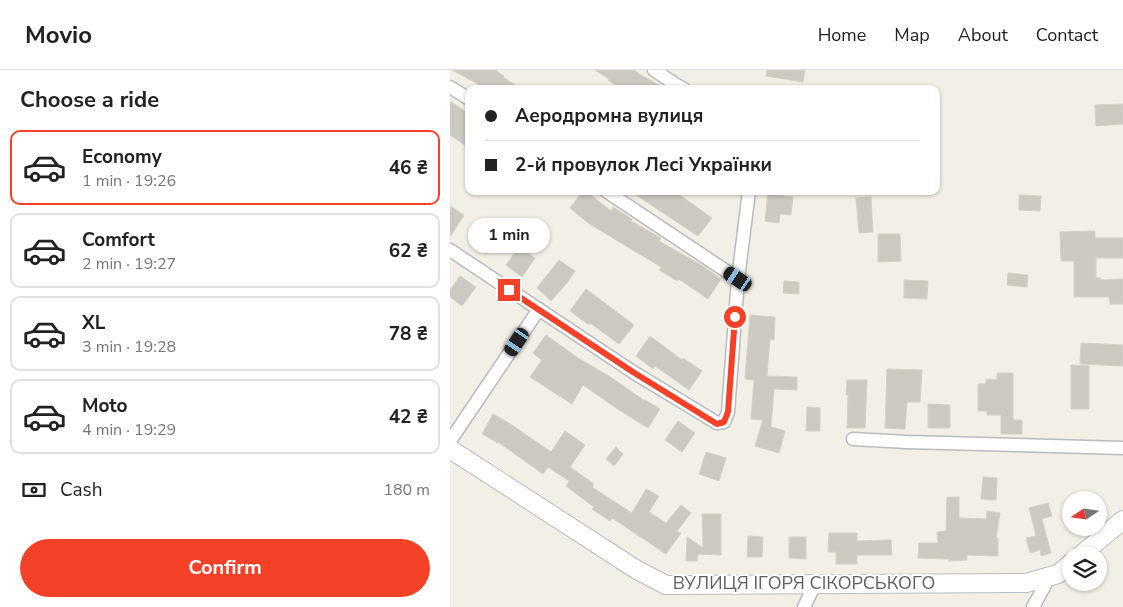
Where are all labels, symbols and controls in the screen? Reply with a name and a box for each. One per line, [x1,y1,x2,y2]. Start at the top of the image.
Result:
text: Movio [25,19,92,51]
text: Home [818,23,866,47]
text: Map [894,23,930,47]
text: About [958,23,1008,47]
text: Contact [1036,23,1098,47]
text: Choose a ride [20,85,159,115]
text: Аеродромна вулиця [515,103,703,129]
text: Economy [82,144,162,170]
icon: car [22,145,67,190]
text: 2-й провулок Лесі Українки [515,152,772,178]
text: 46 ₴ [389,155,428,181]
text: 1 min · 19:26 [82,170,176,192]
callout: 1 min [468,218,550,252]
text: 1 min [488,224,530,246]
text: Comfort [82,227,155,253]
icon: car [22,228,67,273]
text: 62 ₴ [389,238,428,264]
text: 2 min · 19:27 [82,253,176,275]
car [721,264,754,294]
route end [498,279,520,301]
route start [724,306,746,328]
text: XL [82,310,105,336]
icon: car [22,311,67,356]
text: 78 ₴ [389,321,428,347]
car [502,325,531,359]
text: 3 min · 19:28 [82,336,176,358]
text: Moto [82,393,128,419]
icon: car [22,394,67,439]
text: 42 ₴ [389,404,428,430]
text: 4 min · 19:29 [82,419,176,441]
icon: cash [20,476,48,504]
text: Cash [60,477,102,503]
text: 180 m [383,479,430,501]
north arrow [1062,491,1108,536]
map controls [1062,491,1107,591]
button: Confirm [20,539,430,597]
button: layers [1062,546,1107,591]
street label: ВУЛИЦЯ ІГОРЯ СІКОРСЬКОГО [673,571,935,595]

